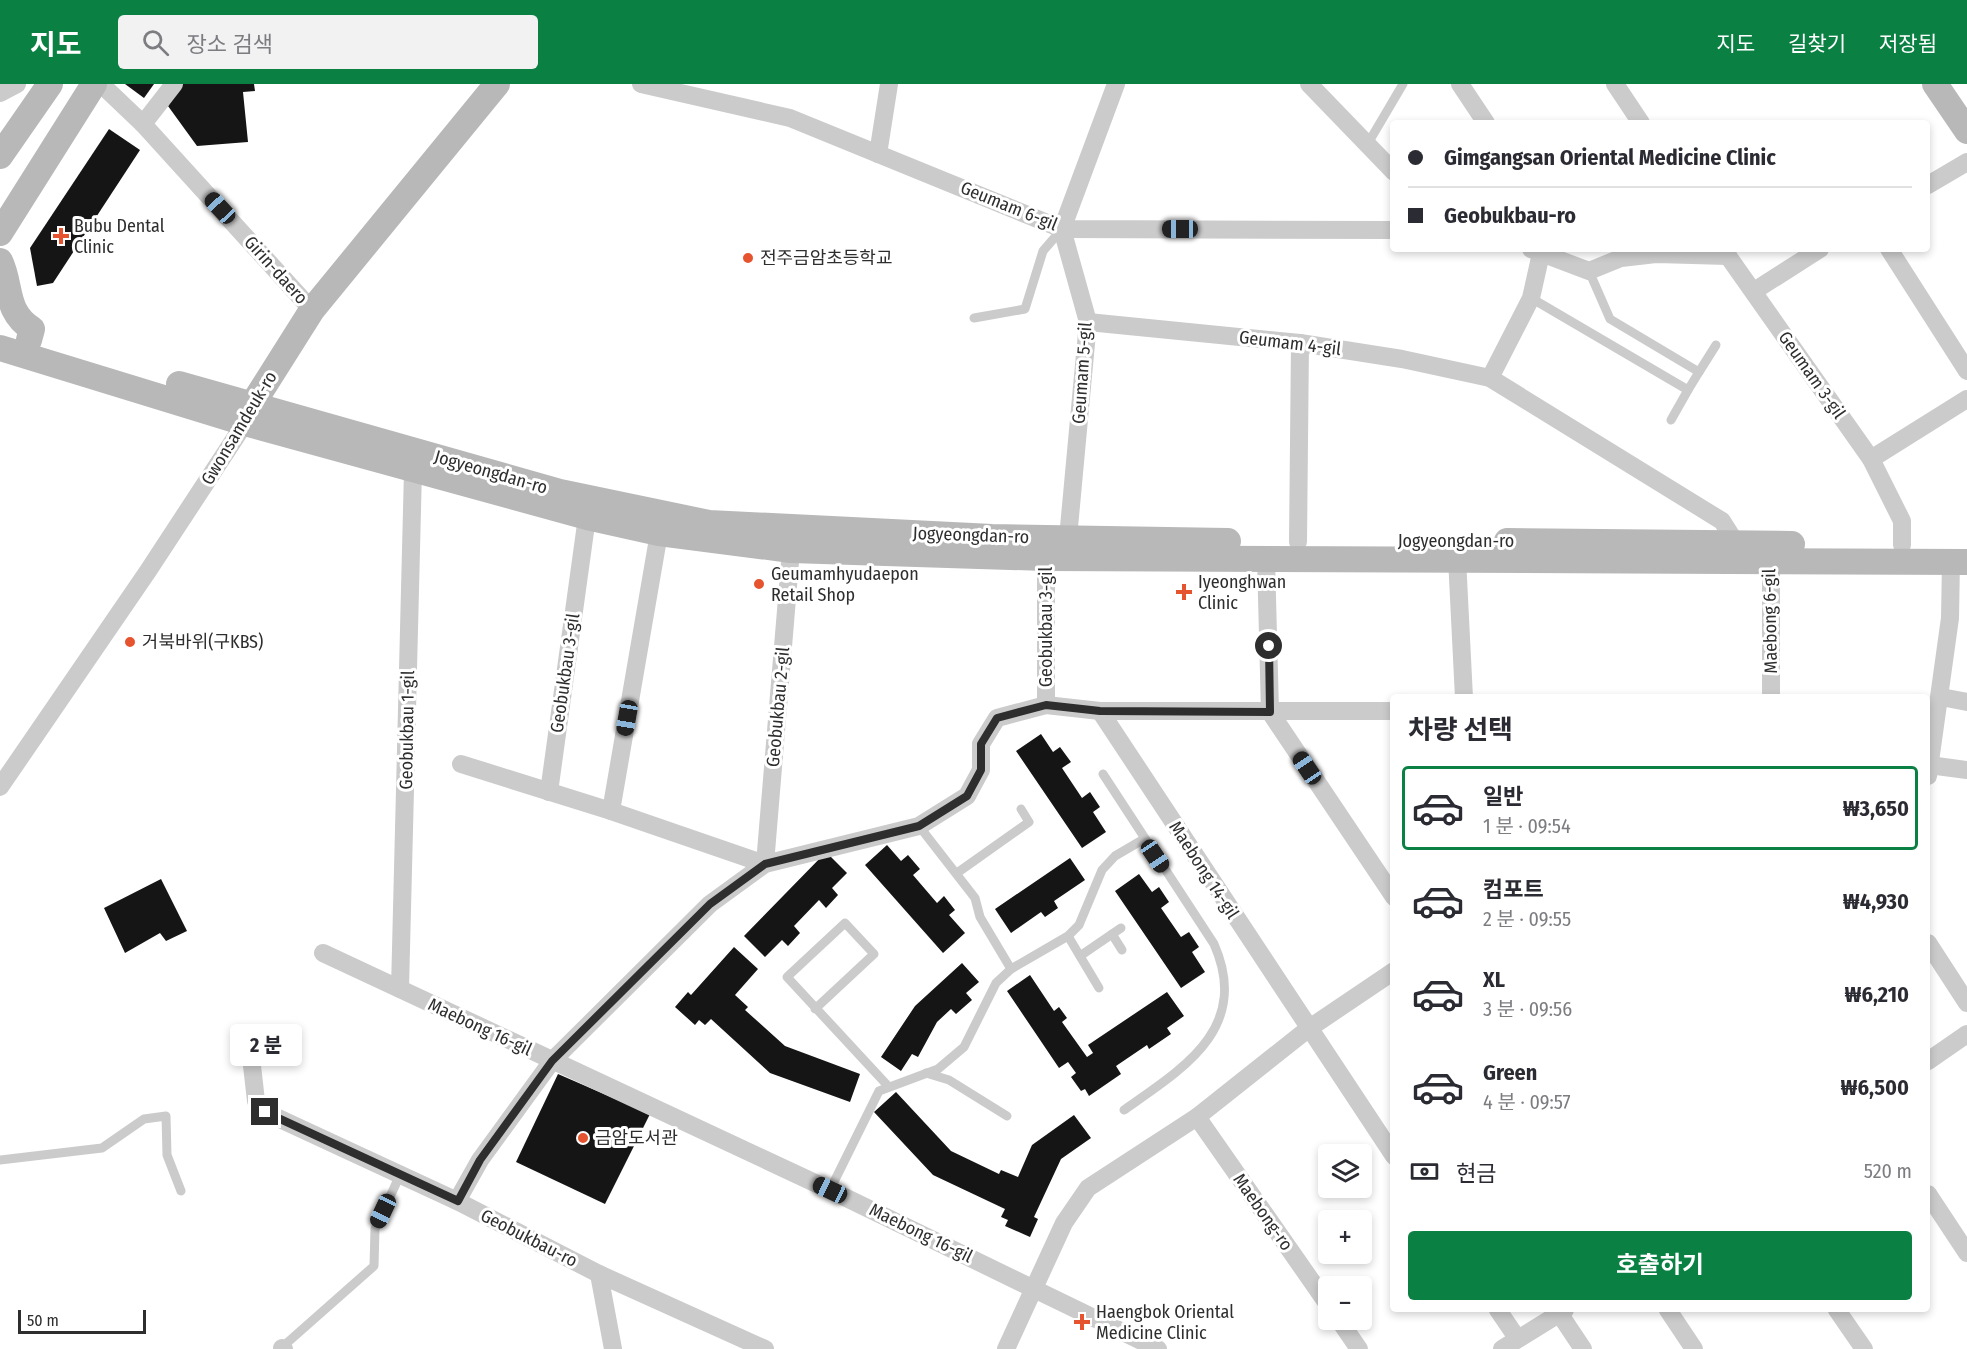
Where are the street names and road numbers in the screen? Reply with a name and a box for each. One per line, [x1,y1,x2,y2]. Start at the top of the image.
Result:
street label: Geumam 6-gil [957,177,1061,236]
street label: Girin-daero [240,231,312,309]
street label: Geumam 5-gil [1067,321,1097,425]
street label: Geumam 4-gil [1238,326,1342,360]
street label: Geumam 3-gil [1774,327,1850,423]
street label: Gwonsamdeuk-ro [196,367,282,489]
street label: Jogyeongdan-ro [432,445,550,499]
street label: Jogyeongdan-ro [912,522,1030,548]
street label: Jogyeongdan-ro [1398,530,1514,552]
street label: Geobukbau 3-gil [1035,567,1057,687]
street label: Maebong 6-gil [1758,568,1782,674]
street label: Geobukbau 3-gil [546,612,584,734]
street label: Geobukbau 2-gil [762,646,794,768]
street label: Geobukbau 1-gil [395,670,419,790]
street label: Maebong 14-gil [1164,817,1244,923]
street label: Maebong 16-gil [425,993,536,1061]
street label: Maebong-ro [1228,1169,1298,1255]
street label: Maebong 16-gil [866,1199,976,1268]
street label: Geobukbau-ro [477,1204,581,1272]

